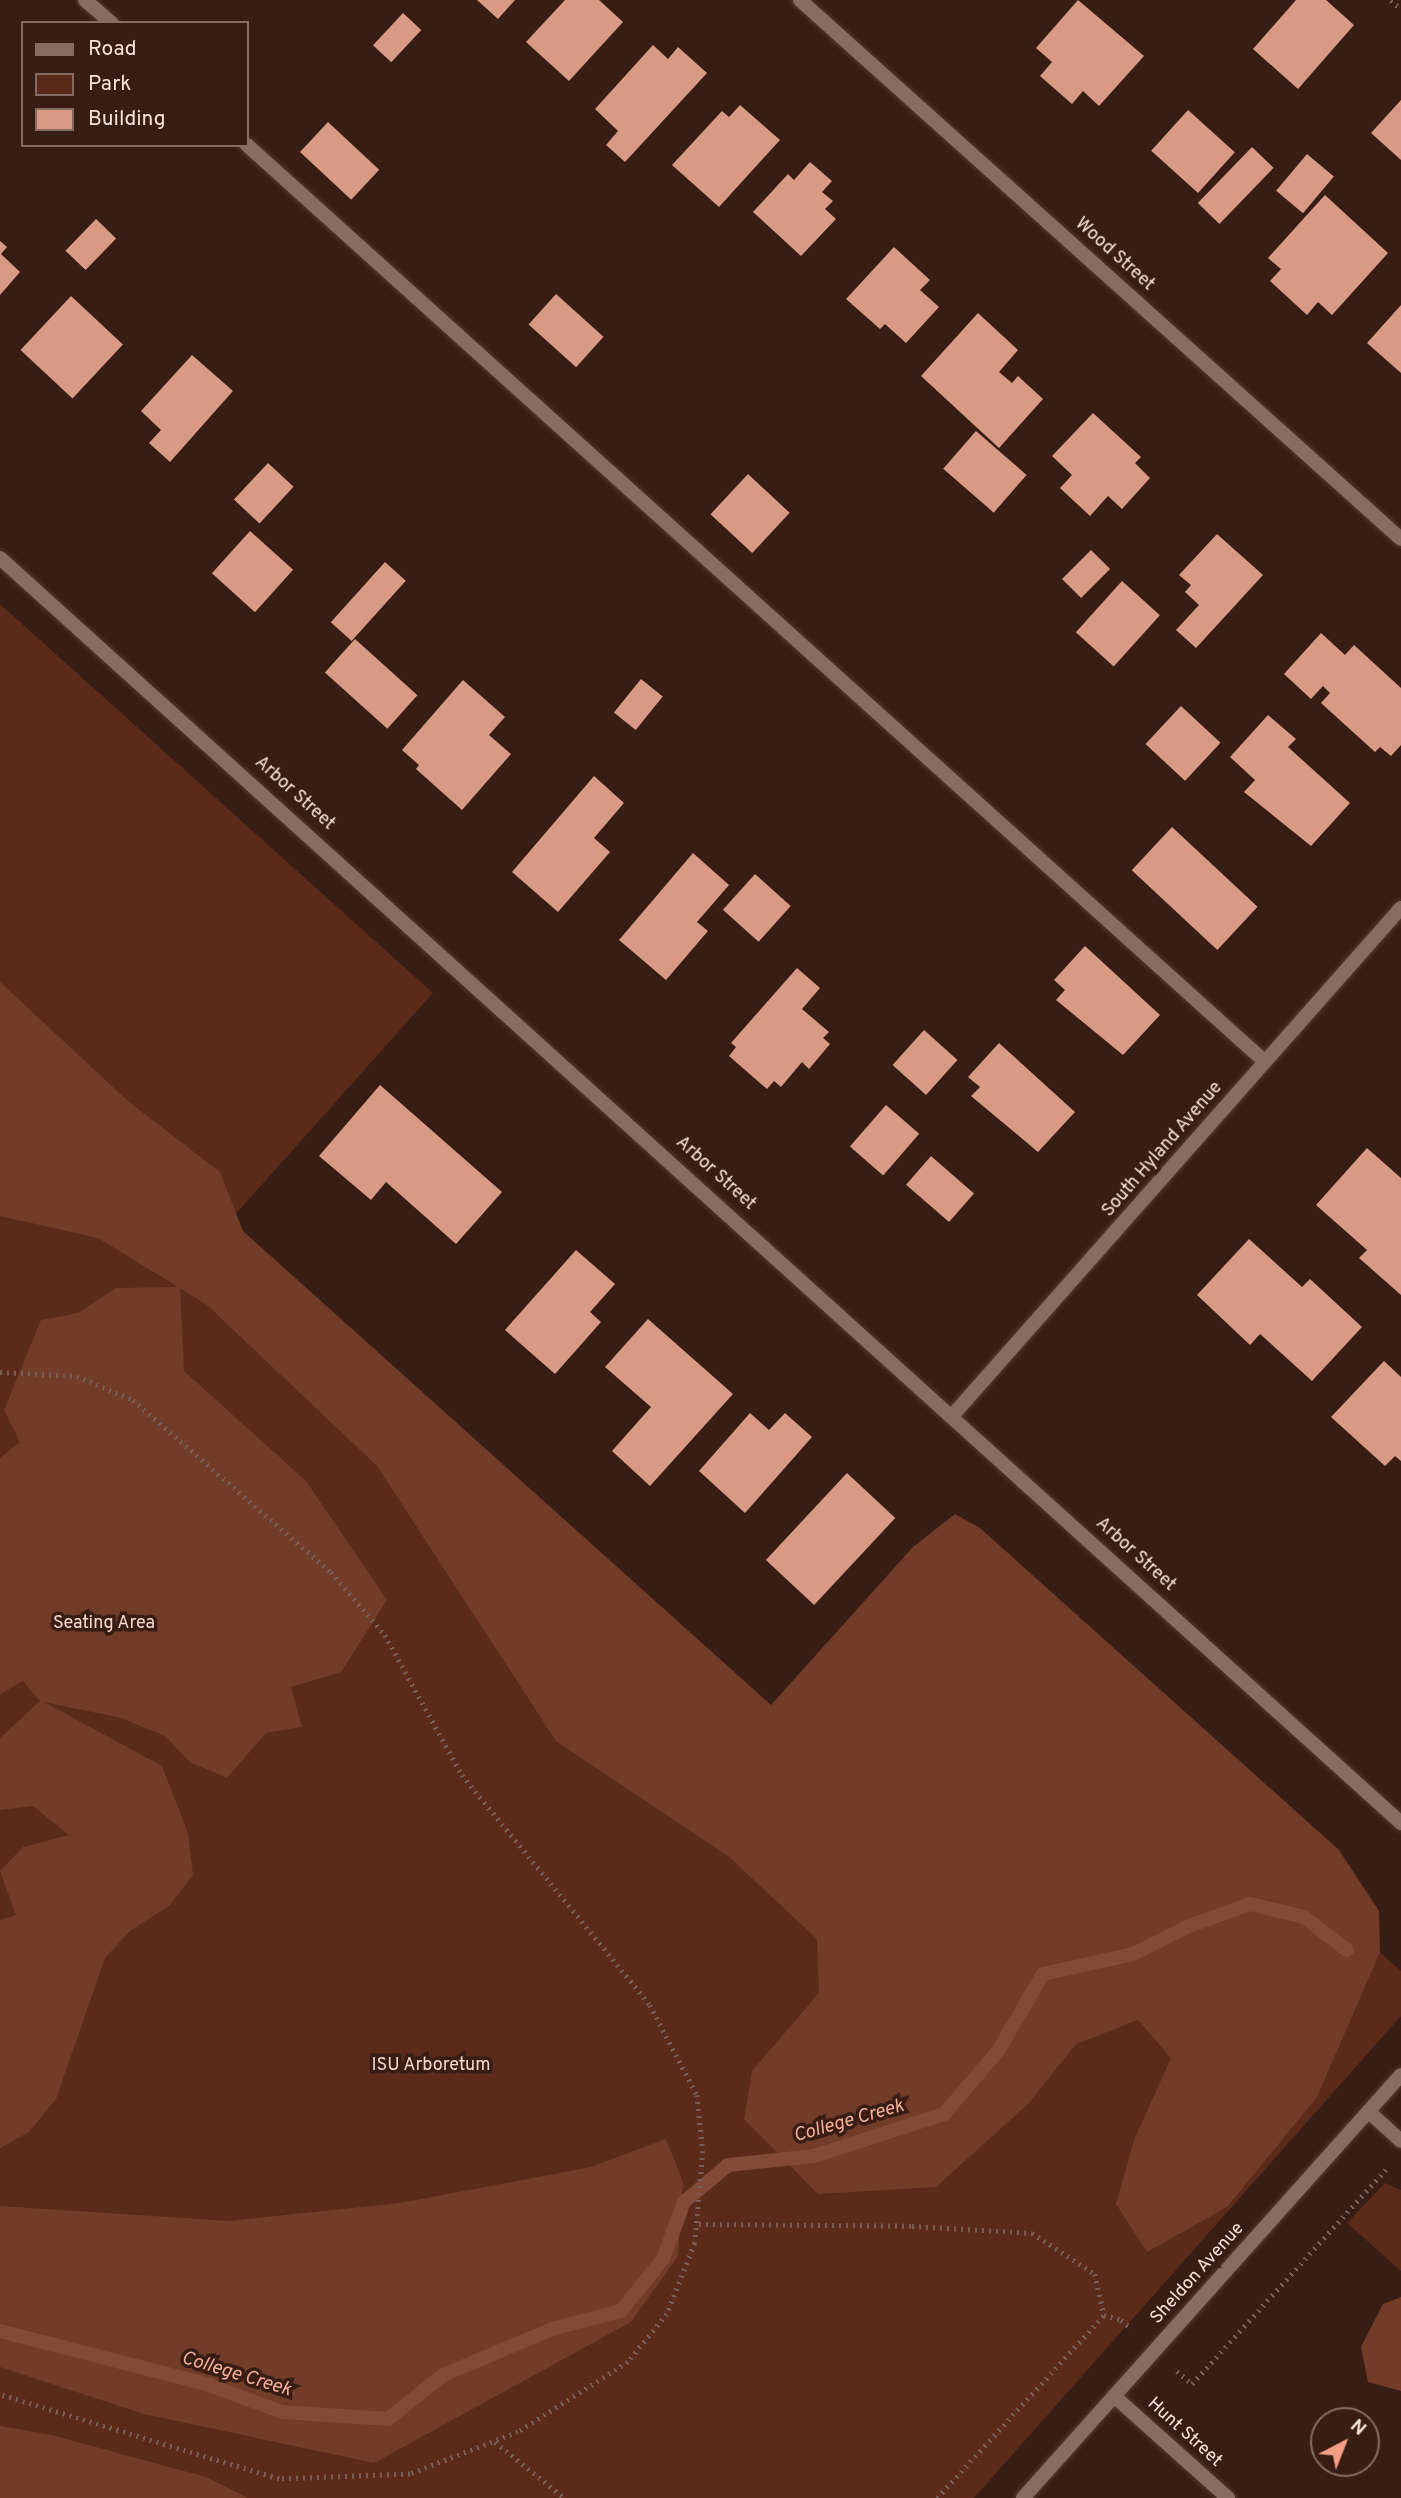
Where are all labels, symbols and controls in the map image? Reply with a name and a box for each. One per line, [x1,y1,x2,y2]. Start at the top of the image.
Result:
legend [21,21,248,147]
text: Road [88,36,137,63]
text: Park [88,71,131,98]
text: Building [88,106,166,133]
street label: Wood Street [1070,214,1158,296]
street label: Arbor Street [250,752,338,836]
street label: South Hyland Avenue [1098,1078,1228,1222]
street label: Arbor Street [671,1132,759,1216]
street label: Arbor Street [1091,1513,1179,1597]
park label: Seating Area [53,1613,155,1635]
park label: ISU Arboretum [371,2055,491,2077]
water label: College Creek [791,2095,907,2149]
street label: Sheldon Avenue [1146,2218,1250,2330]
water label: College Creek [178,2347,294,2403]
street label: Hunt Street [1142,2394,1226,2472]
north arrow [1310,2407,1380,2477]
text: N [1345,2414,1371,2441]

